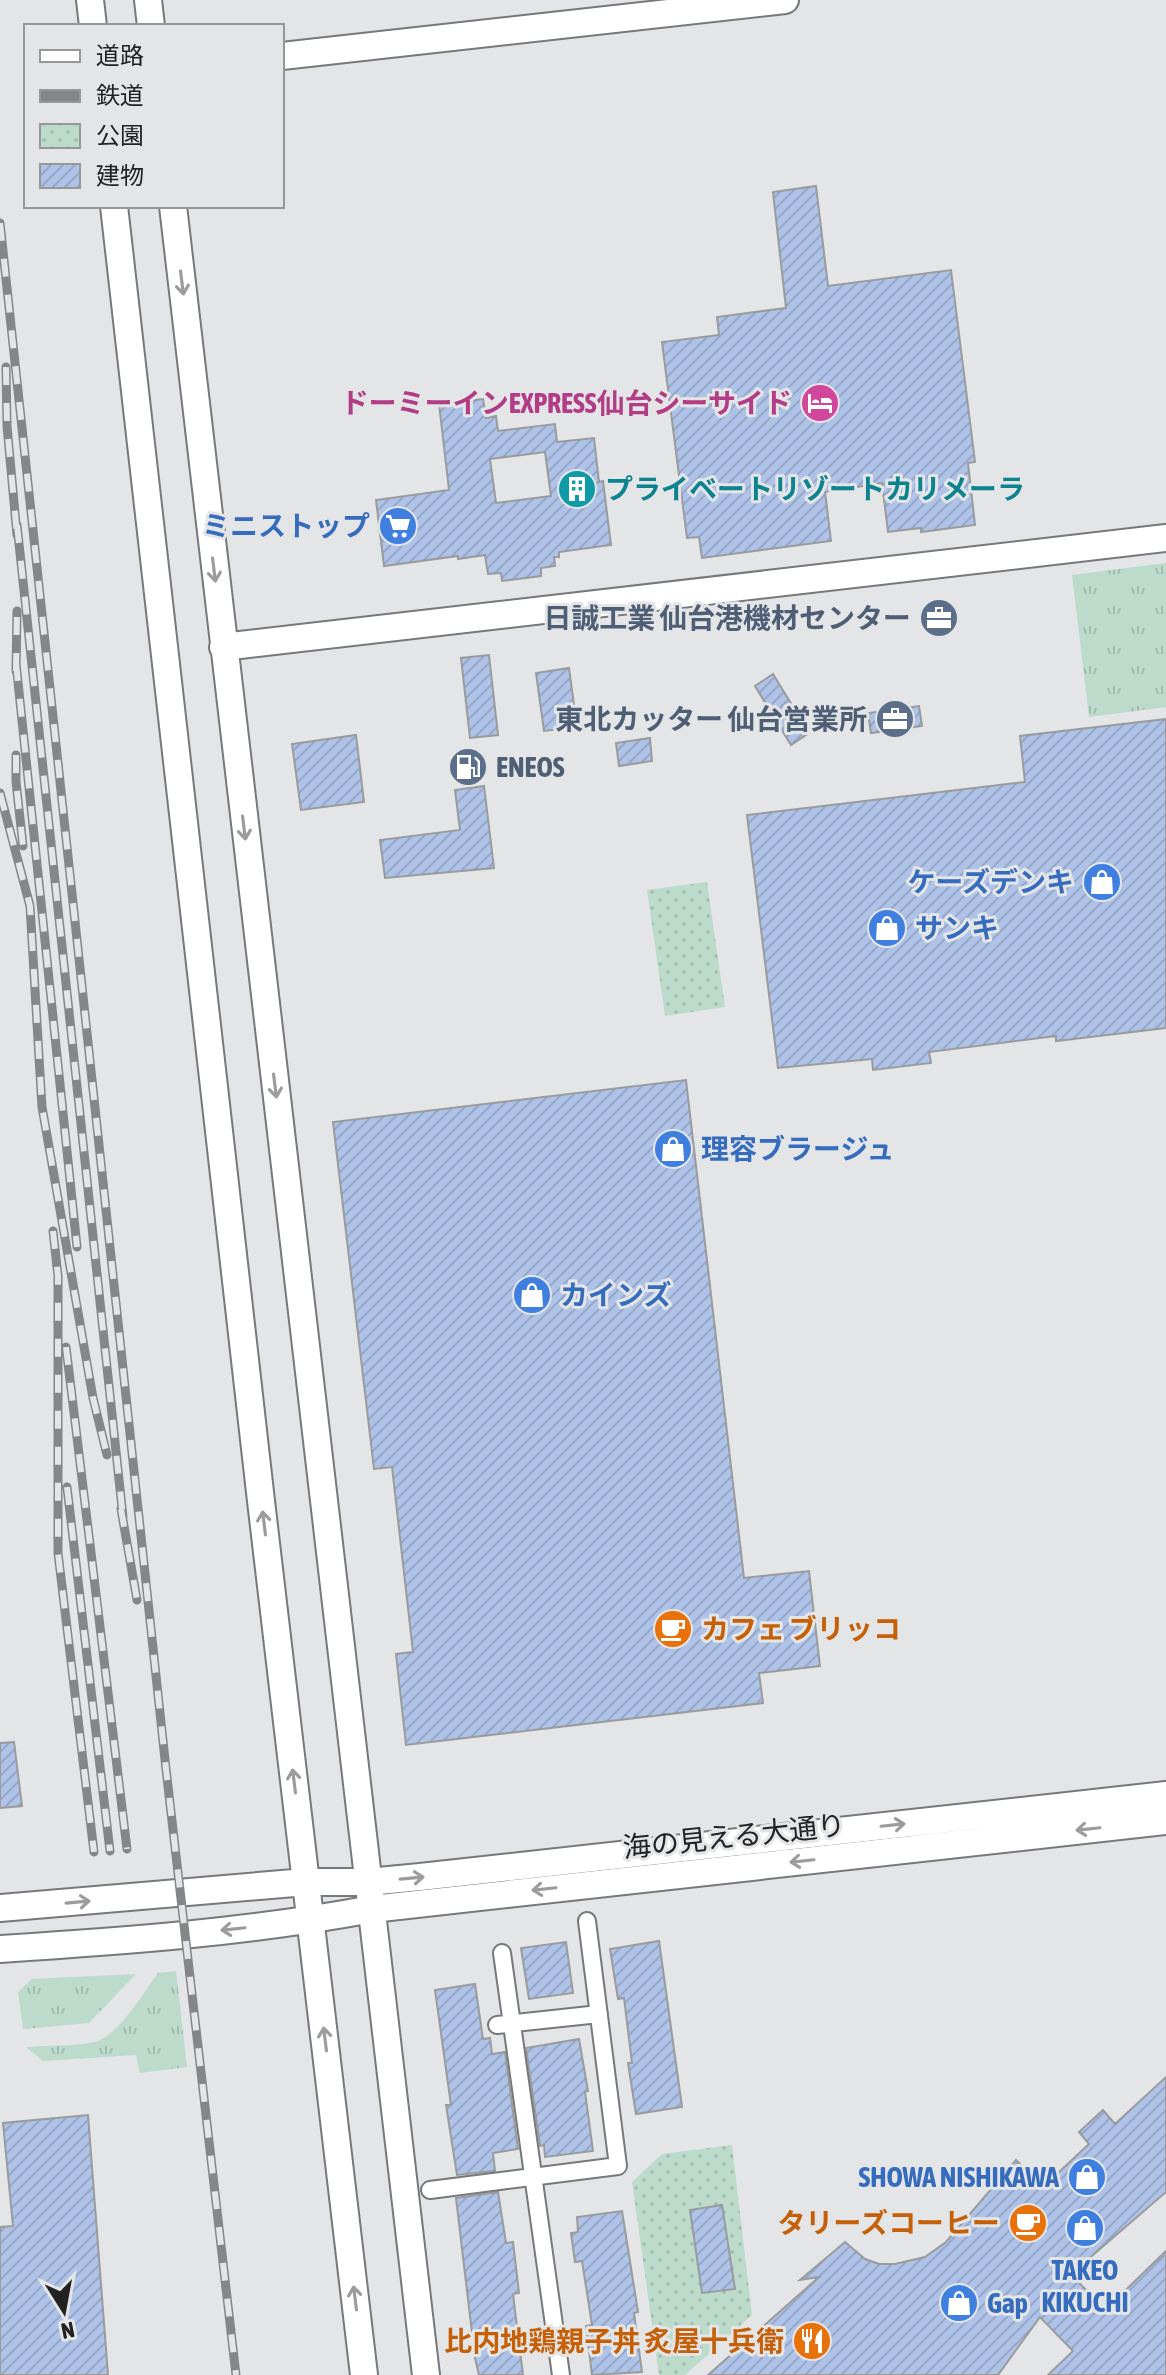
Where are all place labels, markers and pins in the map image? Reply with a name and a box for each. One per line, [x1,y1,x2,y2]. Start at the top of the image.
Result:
hotel icon: ドーミーインEXPRESS仙台シーサイド [799,382,841,424]
place label: ドーミーインEXPRESS仙台シーサイド [341,387,792,419]
building icon: プライベートリゾートカリメーラ [556,468,598,510]
place label: プライベートリゾートカリメーラ [605,473,1025,505]
supermarket icon: ミニストップ [377,505,419,547]
place label: ミニストップ [202,510,370,542]
office icon: 日誠工業 仙台港機材センター [918,597,960,639]
place label: 日誠工業 仙台港機材センター [543,602,911,634]
office icon: 東北カッター 仙台営業所 [874,698,916,740]
place label: 東北カッター 仙台営業所 [555,703,867,735]
fuel station icon: ENEOS [447,746,489,788]
place label: ENEOS [496,751,565,783]
shop icon: ケーズデンキ [1081,861,1123,903]
place label: ケーズデンキ [907,866,1074,898]
shop icon: サンキ [866,907,908,949]
place label: サンキ [915,912,999,944]
shop icon: 理容ブラージュ [652,1128,694,1170]
place label: 理容ブラージュ [701,1133,894,1165]
shop icon: カインズ [511,1274,553,1316]
place label: カインズ [560,1279,671,1311]
cafe icon: カフェ ブリッコ [652,1608,694,1650]
place label: カフェ ブリッコ [701,1613,901,1645]
shop icon: SHOWA NISHIKAWA [1066,2156,1108,2198]
place label: SHOWA NISHIKAWA [858,2161,1059,2193]
cafe icon: タリーズコーヒー [1007,2202,1049,2244]
place label: タリーズコーヒー [777,2207,1000,2239]
shop icon: TAKEO KIKUCHI [1064,2207,1106,2249]
place label: TAKEO KIKUCHI [1041,2254,1129,2318]
shop icon: Gap [938,2282,980,2324]
place label: Gap [987,2287,1028,2319]
restaurant icon: 比内地鶏親子丼 炙屋十兵衛 [791,2320,833,2362]
place label: 比内地鶏親子丼 炙屋十兵衛 [444,2325,784,2357]

